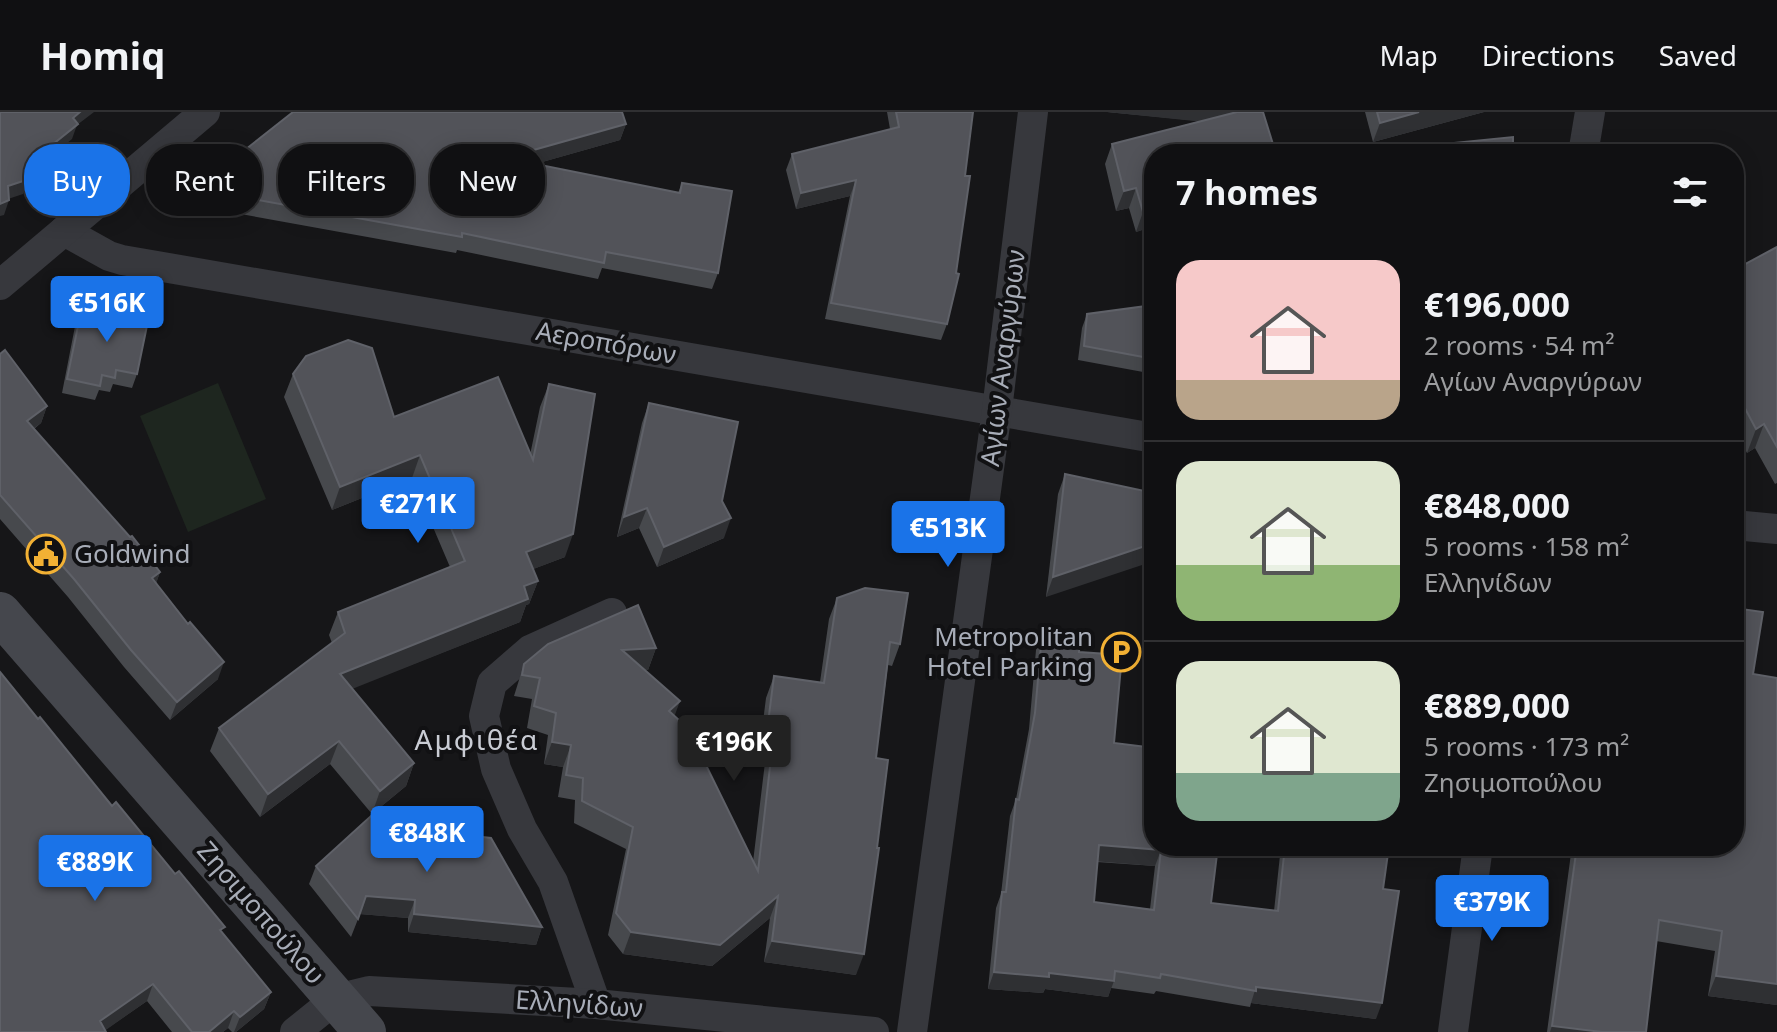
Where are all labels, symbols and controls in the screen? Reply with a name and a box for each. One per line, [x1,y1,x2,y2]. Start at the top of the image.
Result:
text: Homiq [40,29,165,81]
text: Map [1379,36,1438,74]
text: Directions [1482,36,1615,74]
text: Saved [1659,36,1737,74]
chip: Buy [24,144,130,216]
chip: Rent [146,144,262,216]
chip: Filters [278,144,414,216]
chip: New [430,144,545,216]
text: 7 homes [1176,169,1318,215]
icon: filters [1668,170,1712,214]
street label: Αγίων Αναργύρων [971,248,1033,468]
pin: €516K [51,276,163,344]
text: €196,000 [1424,281,1570,327]
text: €516K [69,284,145,320]
icon: home [1240,292,1336,388]
street label: Αεροπόρων [533,312,679,372]
text: 2 rooms · 54 m² [1424,327,1614,363]
text: Αγίων Αναργύρων [1424,363,1642,399]
pin: €271K [362,477,474,545]
text: €848,000 [1424,482,1570,528]
text: €271K [380,485,456,521]
icon: home [1240,493,1336,589]
pin: €513K [892,501,1004,569]
text: €513K [910,509,986,545]
text: 5 rooms · 158 m² [1424,528,1629,564]
public building icon: Goldwind [25,533,67,575]
place label: Goldwind [74,535,191,571]
text: Ελληνίδων [1424,564,1552,600]
place label: Metropolitan Hotel Parking [927,618,1093,684]
parking icon: Metropolitan Hotel Parking [1100,631,1142,673]
text: €889,000 [1424,682,1570,728]
icon: home [1240,693,1336,789]
pin: €196K [678,715,790,783]
district label: Αμφιθέα [415,720,539,758]
text: €196K [696,723,772,759]
text: 5 rooms · 173 m² [1424,728,1629,764]
text: Ζησιμοπούλου [1424,764,1603,800]
pin: €848K [371,806,483,874]
text: €848K [389,814,465,850]
street label: Ζησιμοπούλου [190,833,334,992]
pin: €889K [39,835,151,903]
text: €889K [57,843,133,879]
pin: €379K [1436,875,1548,943]
text: €379K [1454,883,1530,919]
street label: Ελληνίδων [514,981,644,1025]

